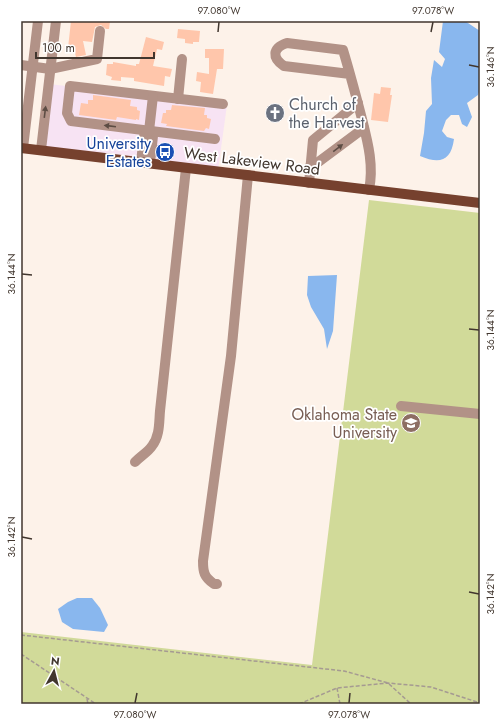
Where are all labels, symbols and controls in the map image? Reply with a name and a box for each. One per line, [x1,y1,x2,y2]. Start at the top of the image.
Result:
text: 97.080°W [198,3,241,18]
text: 97.078°W [412,3,454,18]
scale bar [36,34,154,60]
text: 100 m [42,39,75,57]
text: 36.146°N [483,47,498,87]
place label: Church of the Harvest [289,93,365,134]
church icon: Church of the Harvest [264,102,286,124]
one-way arrow [42,105,49,118]
one-way arrow [104,123,116,129]
place label: University Estates [86,132,152,173]
bus stop icon: University Estates [154,141,176,163]
street label: West Lakeview Road [183,141,321,181]
one-way arrow [332,144,343,152]
text: 36.144°N [4,254,19,294]
text: 36.144°N [483,310,498,350]
place label: Oklahoma State University [291,403,398,444]
school or university icon: Oklahoma State University [400,412,422,434]
text: 36.142°N [4,517,19,557]
text: 36.142°N [483,574,498,614]
north arrow [34,651,74,691]
text: N [50,653,61,670]
text: 97.080°W [114,707,157,722]
text: 97.078°W [328,707,370,722]

